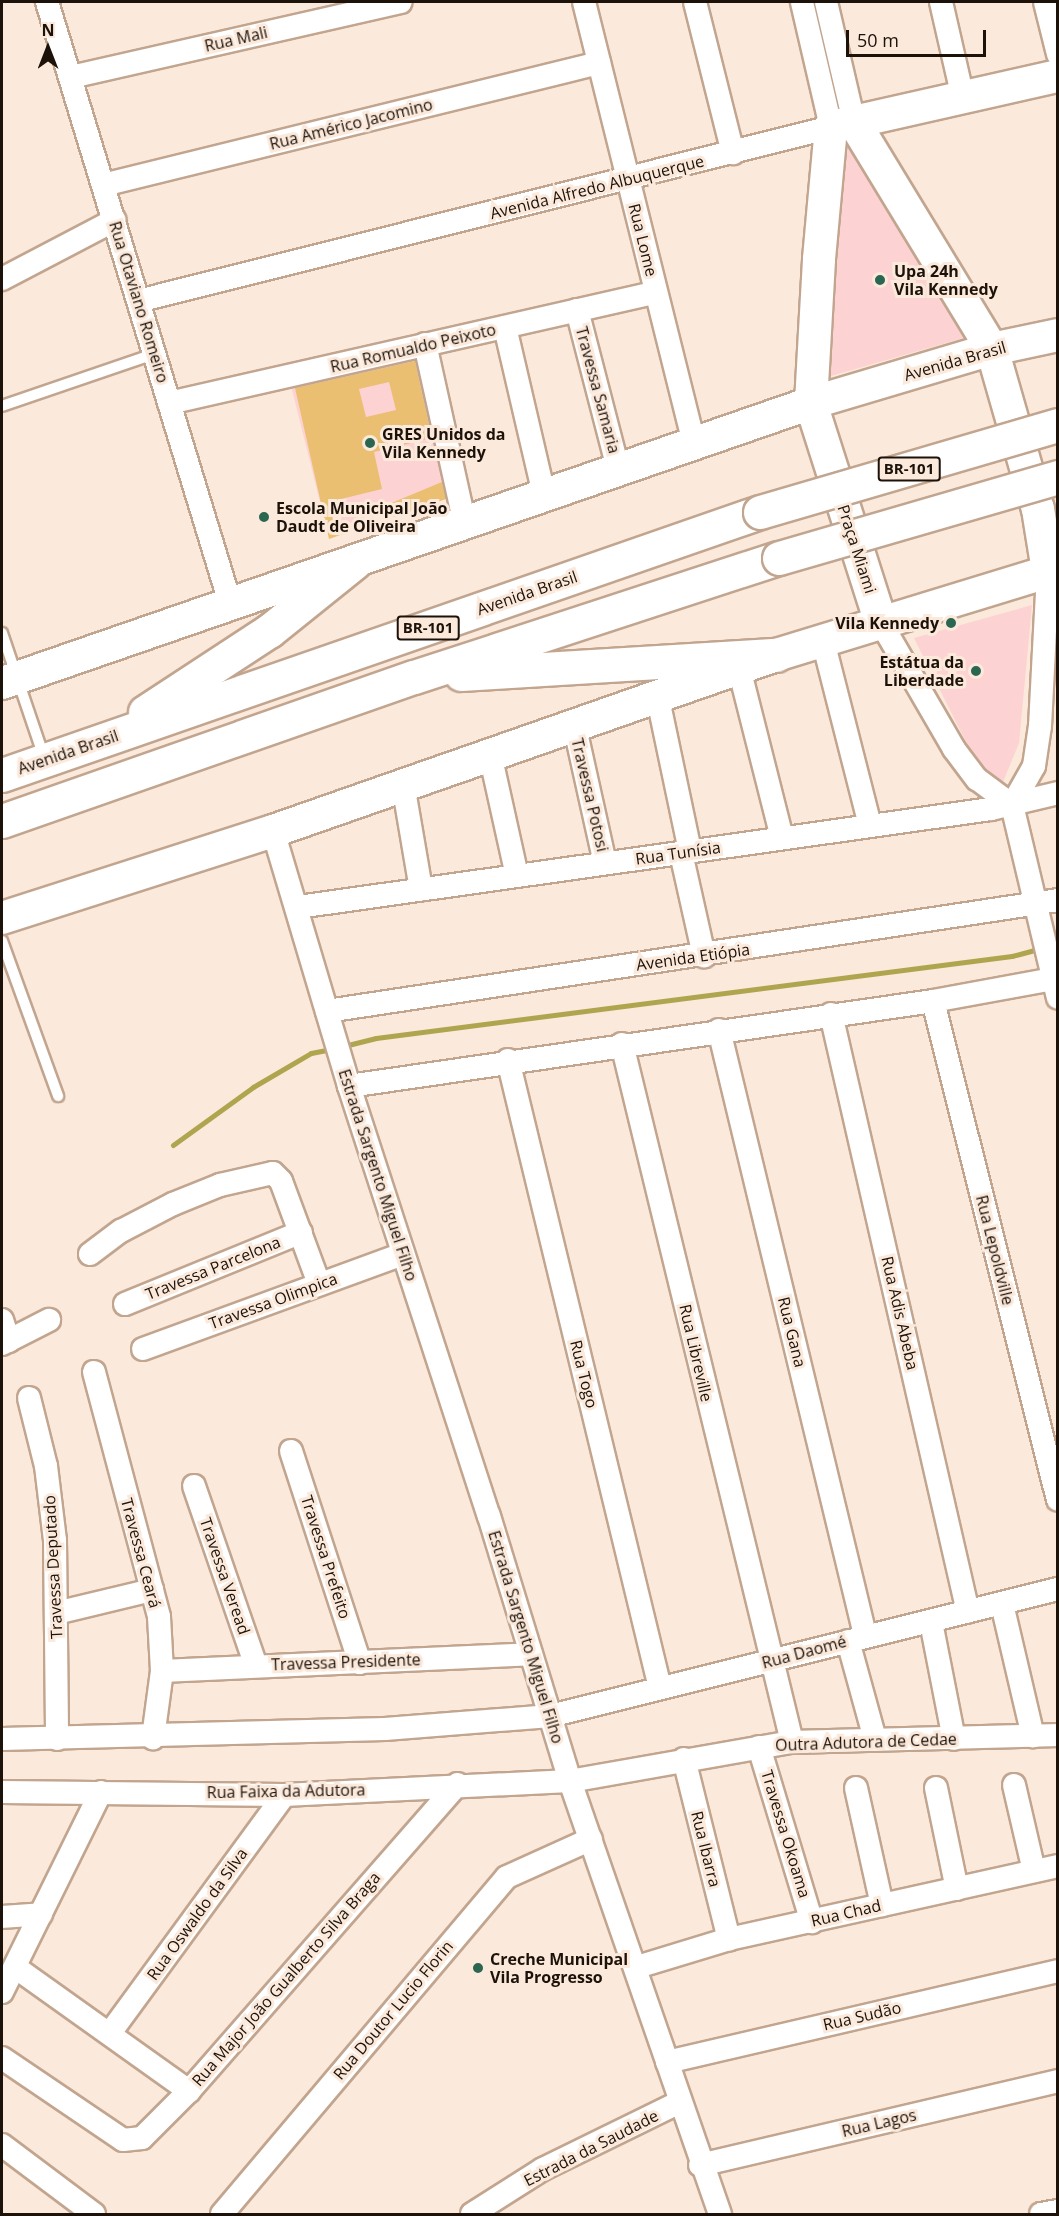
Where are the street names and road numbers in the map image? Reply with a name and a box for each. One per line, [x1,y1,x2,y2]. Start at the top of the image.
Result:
street label: Rua Mali [203,22,269,56]
street label: Rua Américo Jacomino [267,94,435,154]
street label: Avenida Alfredo Albuquerque [488,151,706,223]
street label: Rua Lome [625,202,661,278]
street label: Rua Otaviano Romeiro [105,219,173,385]
street label: Rua Romualdo Peixoto [328,320,498,376]
street label: Travessa Samaria [572,325,624,455]
street label: Avenida Brasil [902,337,1008,385]
road number: BR-101 [878,457,940,481]
street label: Praça Miami [834,502,880,596]
street label: Avenida Brasil [474,567,580,619]
road number: BR-101 [396,616,460,640]
street label: Avenida Brasil [15,726,121,778]
street label: Travessa Potosi [568,736,612,854]
street label: Rua Tunísia [634,838,722,868]
street label: Avenida Etiópia [635,940,751,974]
street label: Estrada Sargento Miguel Filho [335,1067,421,1283]
street label: Rua Lepoldville [972,1193,1018,1307]
street label: Travessa Parcelona [143,1232,283,1304]
street label: Rua Adis Abeba [878,1254,922,1372]
street label: Travessa Olimpica [206,1269,340,1333]
street label: Rua Gana [774,1295,810,1369]
street label: Rua Libreville [675,1302,717,1404]
street label: Rua Togo [566,1338,602,1410]
street label: Travessa Prefeito [297,1493,355,1621]
street label: Travessa Deputado [40,1495,66,1639]
street label: Travessa Ceará [117,1496,165,1610]
street label: Travessa Veread [196,1515,254,1637]
street label: Estrada Sargento Miguel Filho [484,1528,568,1746]
street label: Rua Daomé [760,1632,848,1672]
street label: Travessa Presidente [271,1650,421,1674]
street label: Outra Adutora de Cedae [775,1729,957,1755]
street label: Travessa Okoama [757,1768,815,1900]
street label: Rua Faixa da Adutora [207,1780,365,1802]
street label: Rua Ibarra [687,1809,725,1889]
street label: Rua Oswaldo da Silva [143,1844,251,1984]
street label: Rua Major João Gualberto Silva Braga [188,1868,384,2090]
street label: Rua Chad [809,1896,883,1930]
street label: Rua Doutor Lucio Florin [329,1937,457,2083]
street label: Rua Sudão [821,1998,903,2034]
street label: Rua Lagos [840,2105,918,2141]
street label: Estrada da Saudade [521,2106,661,2190]

